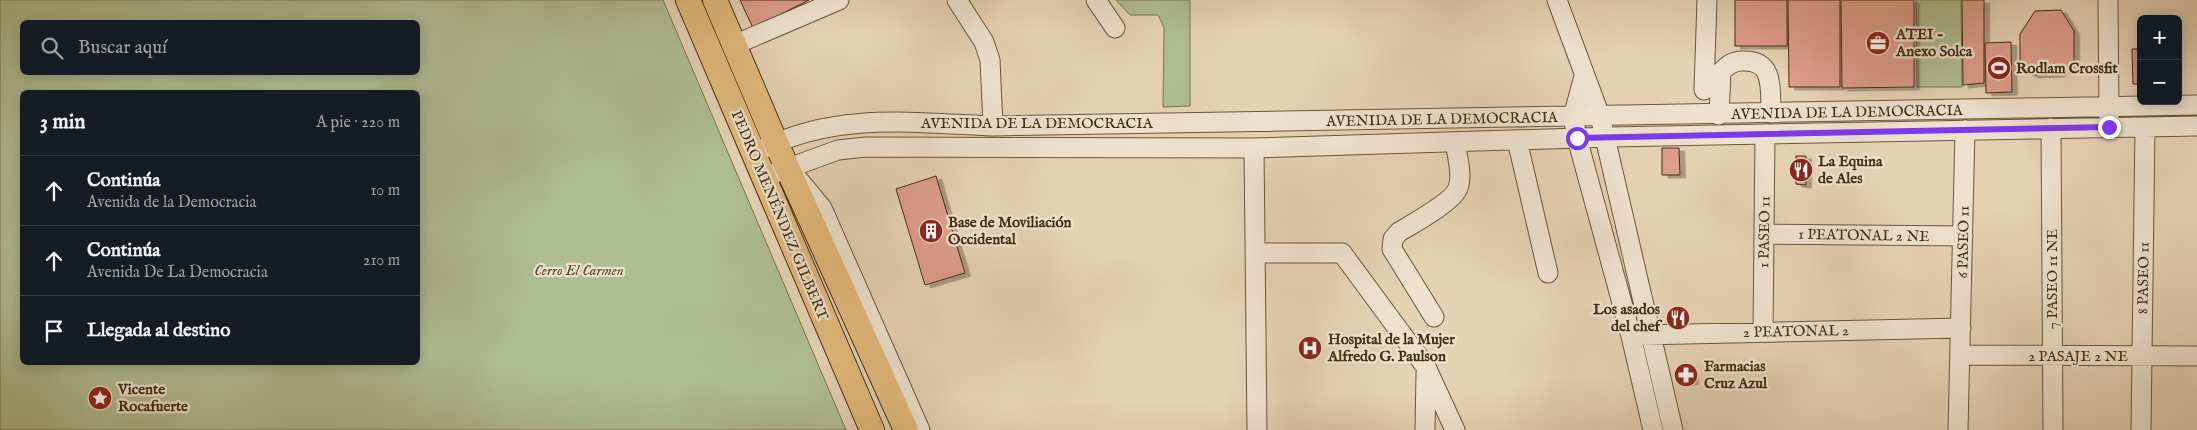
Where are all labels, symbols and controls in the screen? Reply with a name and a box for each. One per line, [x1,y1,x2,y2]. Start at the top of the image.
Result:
map controls [2137,15,2182,105]
button: + [2137,15,2182,60]
search box [20,20,420,75]
place label: ATEI - Anexo Solca [1895,25,1973,61]
office icon: ATEI - Anexo Solca [1865,30,1891,56]
icon: search [38,34,66,62]
text: Buscar aquí [78,36,167,60]
sports icon: Rodlam Crossfit [1986,55,2012,81]
place label: Rodlam Crossfit [2016,59,2118,78]
button: − [2137,60,2182,105]
street label: AVENIDA DE LA DEMOCRACIA [1730,101,1964,124]
street label: PEDRO MENÉNDEZ GILBERT [727,107,832,323]
street label: AVENIDA DE LA DEMOCRACIA [1325,108,1559,131]
text: 3 min [40,109,85,136]
text: A pie · 220 m [316,113,400,133]
street label: AVENIDA DE LA DEMOCRACIA [920,114,1154,133]
route end [2098,116,2121,139]
route start [1566,127,1589,150]
place label: La Equina de Ales [1818,152,1883,188]
restaurant icon: La Equina de Ales [1788,157,1814,183]
text: Continúa [87,169,161,193]
icon: ahead [40,177,68,205]
text: 10 m [370,181,400,201]
text: Avenida de la Democracia [87,193,257,213]
street label: 1 PASEO 11 [1754,196,1775,268]
street label: 6 PASEO 11 [1953,205,1974,279]
place label: Base de Moviliación Occidental [948,213,1072,249]
building icon: Base de Moviliación Occidental [918,218,944,244]
street label: 1 PEATONAL 2 NE [1798,225,1930,246]
street label: 7 PASEO 11 NE [2043,229,2062,329]
text: Continúa [87,239,161,263]
street label: 8 PASEO 11 [2133,242,2154,314]
icon: ahead [40,247,68,275]
text: 210 m [363,251,400,271]
park label: Cerro El Carmen [534,261,624,280]
text: Avenida De La Democracia [87,263,268,283]
place label: Los asados del chef [1593,300,1663,336]
restaurant icon: Los asados del chef [1665,305,1691,331]
icon: arrive [40,317,68,345]
text: Llegada al destino [87,319,230,343]
street label: 2 PEATONAL 2 [1743,321,1849,342]
place label: Hospital de la Mujer Alfredo G. Paulson [1327,330,1455,366]
hospital icon: Hospital de la Mujer Alfredo G. Paulson [1297,335,1323,361]
street label: 2 PASAJE 2 NE [2028,347,2128,366]
place label: Farmacias Cruz Azul [1704,357,1768,393]
pharmacy icon: Farmacias Cruz Azul [1673,362,1699,388]
place label: Vicente Rocafuerte [117,380,188,416]
place icon: Vicente Rocafuerte [87,385,113,411]

